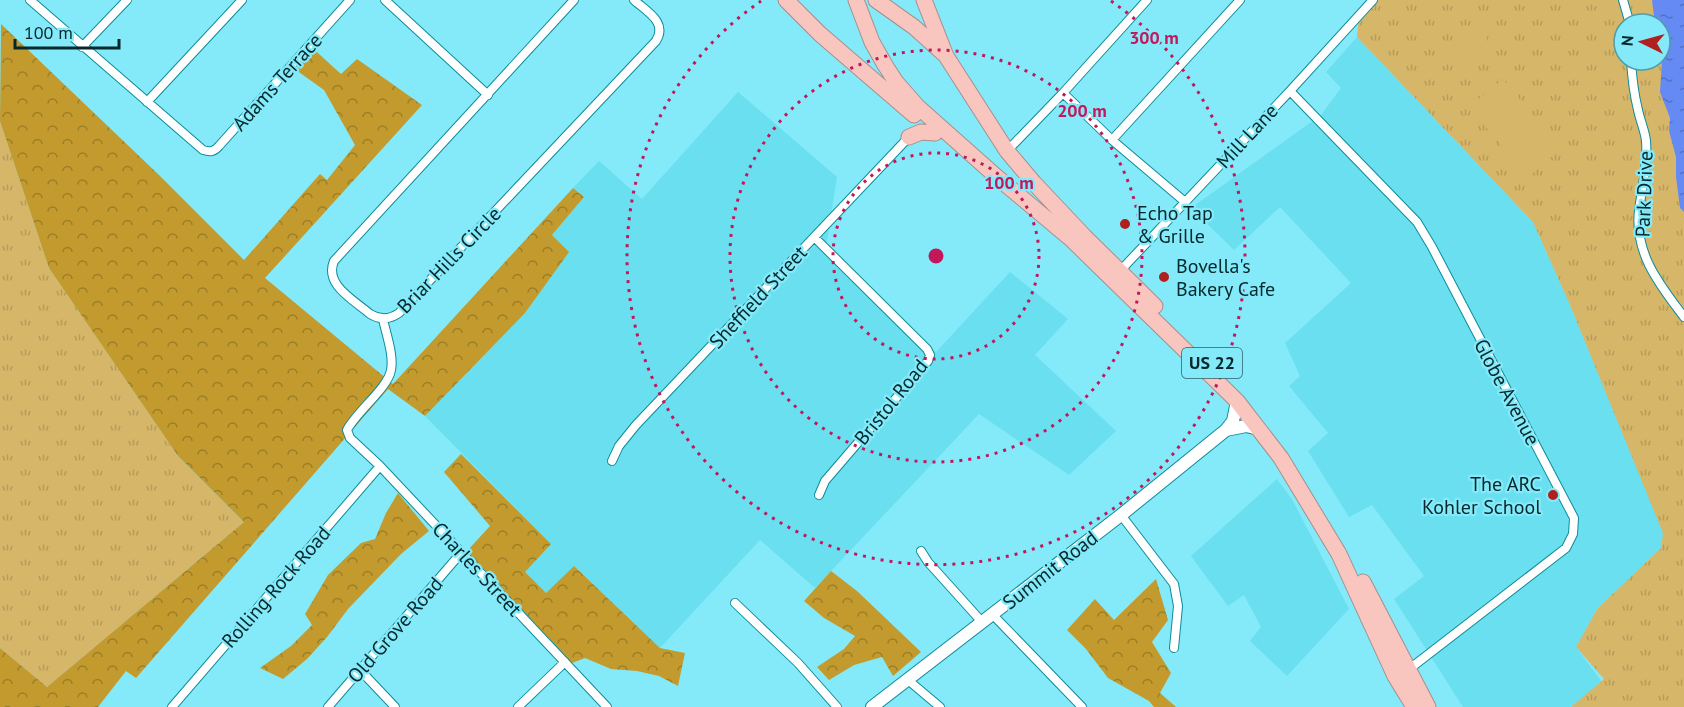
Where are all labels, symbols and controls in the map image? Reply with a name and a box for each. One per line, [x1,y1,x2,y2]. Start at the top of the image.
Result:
scale bar [15,12,118,50]
north arrow [1612,12,1672,72]
text: 100 m [24,21,73,44]
text: 300 m [1129,26,1179,49]
street label: Adams Terrace [226,28,328,136]
text: N [1617,35,1637,47]
street label: Mill Lane [1210,98,1284,174]
text: 200 m [1057,99,1107,122]
street label: Park Drive [1630,150,1658,238]
text: 100 m [984,171,1034,194]
place label: Echo Tap & Grille [1137,200,1213,249]
street label: Briar Hills Circle [391,201,507,319]
marker: Echo Tap & Grille [1118,217,1132,231]
street label: Sheffield Street [703,240,813,354]
centre of rings [926,246,946,266]
place label: Bovella's Bakery Cafe [1176,253,1275,302]
marker: Bovella's Bakery Cafe [1157,270,1171,284]
street label: Globe Avenue [1468,334,1546,450]
road number: US 22 [1182,348,1242,378]
street label: Bristol Road [848,354,934,450]
place label: The ARC Kohler School [1422,471,1541,520]
marker: The ARC Kohler School [1546,488,1560,502]
street label: Charles Street [427,516,528,622]
street label: Rolling Rock Road [216,521,336,653]
street label: Summit Road [997,525,1103,615]
street label: Old Grove Road [342,572,448,688]

